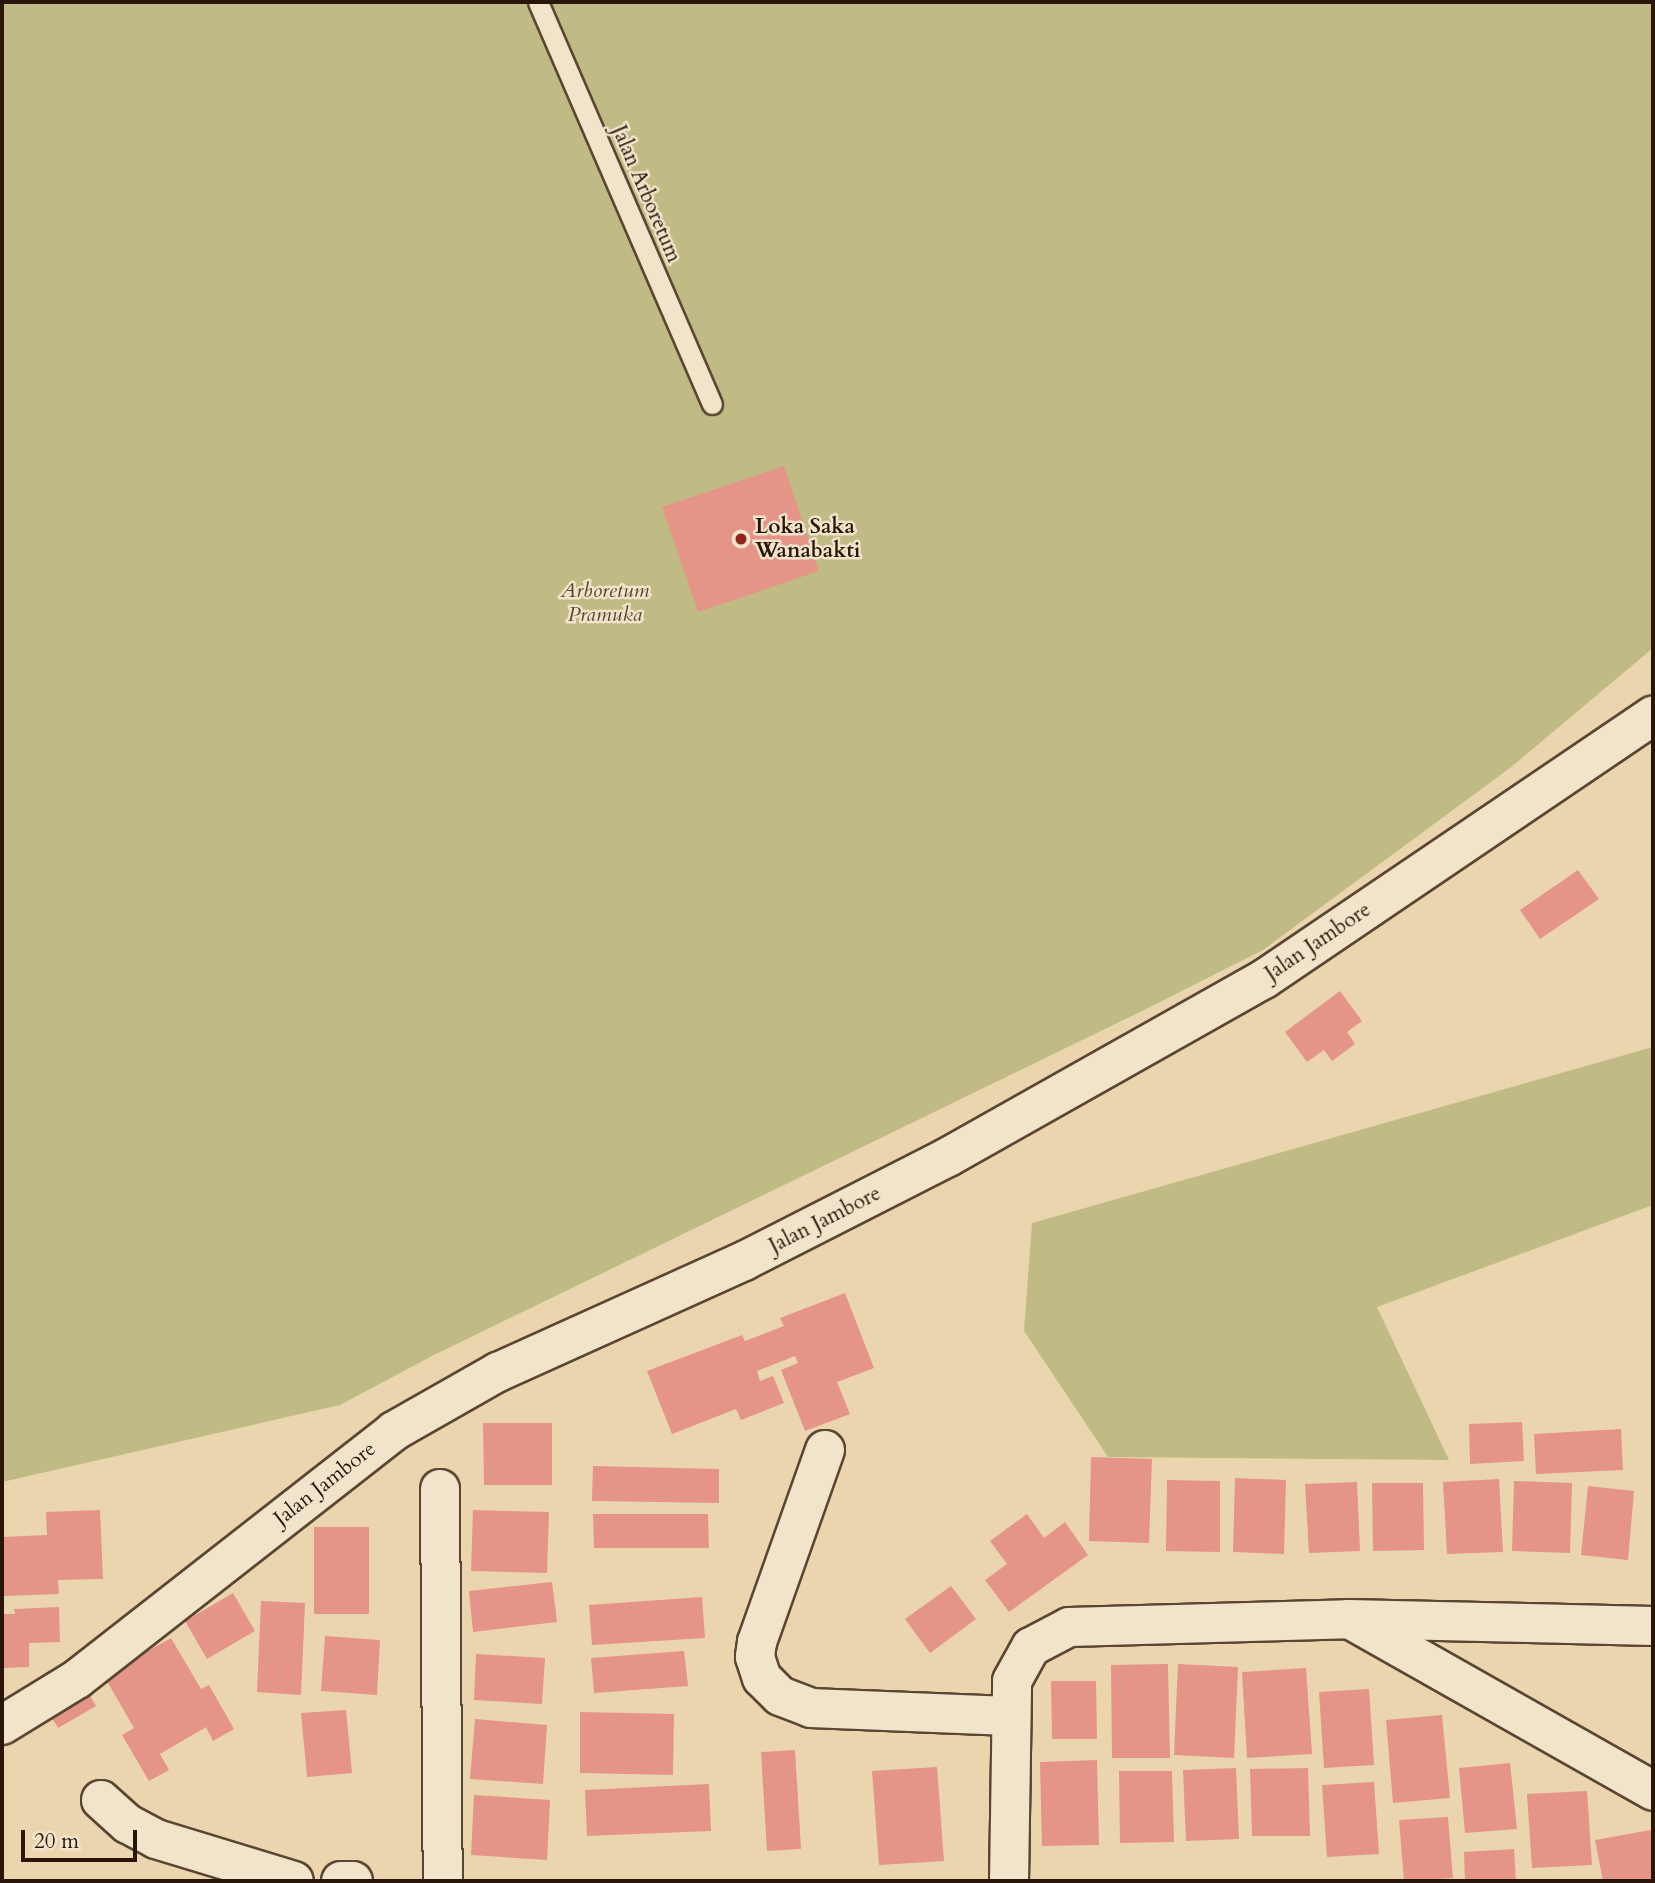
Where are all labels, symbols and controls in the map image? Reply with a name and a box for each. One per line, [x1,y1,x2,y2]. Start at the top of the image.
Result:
street label: Jalan Arboretum [606,122,686,266]
place label: Loka Saka Wanabakti [755,514,860,564]
marker: Loka Saka Wanabakti [733,531,749,547]
park label: Arboretum Pramuka [561,578,649,628]
street label: Jalan Jambore [1260,897,1376,987]
street label: Jalan Jambore [765,1181,885,1259]
street label: Jalan Jambore [269,1437,381,1531]
scale bar [24,1816,140,1860]
text: 20 m [34,1827,79,1856]

